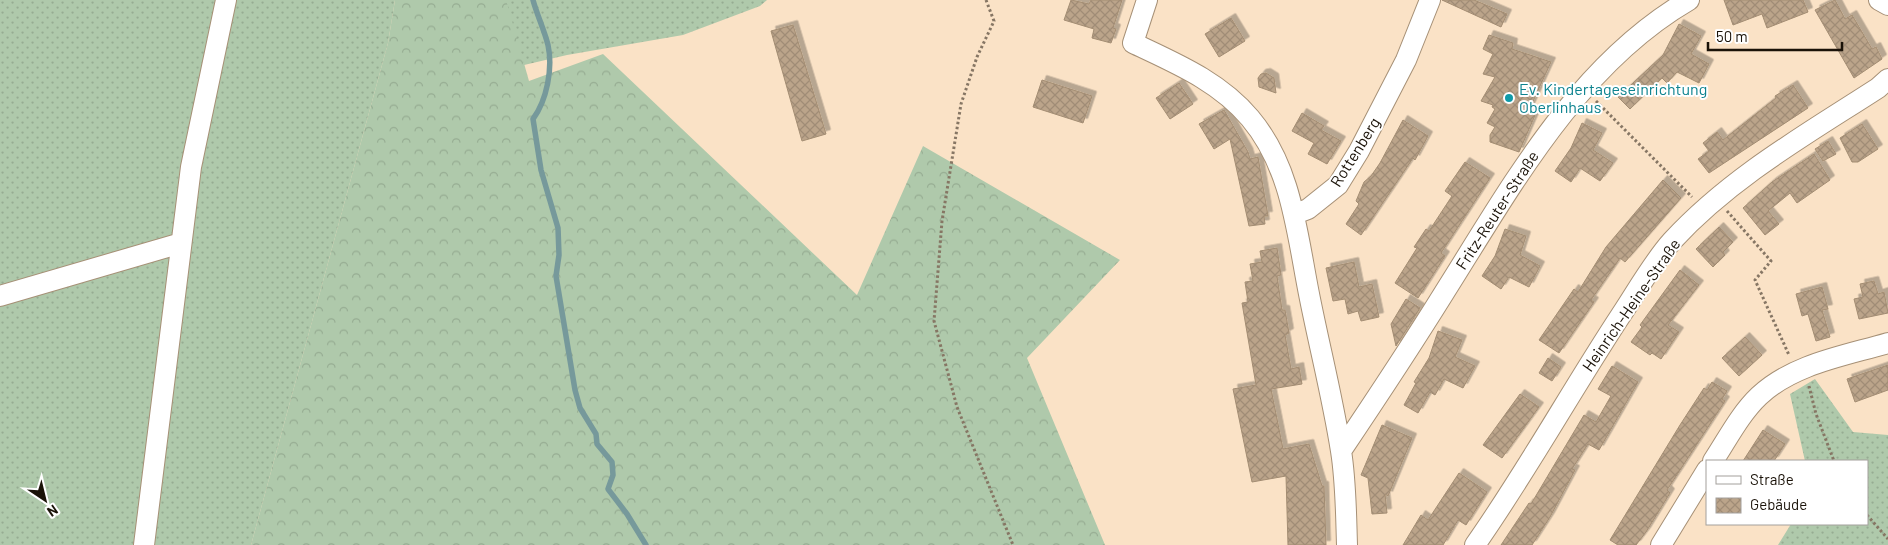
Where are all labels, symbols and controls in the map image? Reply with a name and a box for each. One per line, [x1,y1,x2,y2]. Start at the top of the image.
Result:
scale bar [1708,20,1842,52]
text: 50 m [1716,27,1748,45]
place label: Ev. Kindertageseinrichtung Oberlinhaus [1519,79,1707,116]
marker: Ev. Kindertageseinrichtung Oberlinhaus [1503,92,1515,104]
street label: Rottenberg [1326,114,1383,190]
street label: Fritz-Reuter-Straße [1451,147,1542,273]
street label: Heinrich-Heine-Straße [1578,235,1684,375]
legend [1706,460,1868,525]
text: Straße [1750,470,1794,488]
north arrow [20,475,70,525]
text: Gebäude [1750,495,1807,513]
text: N [44,501,61,521]

